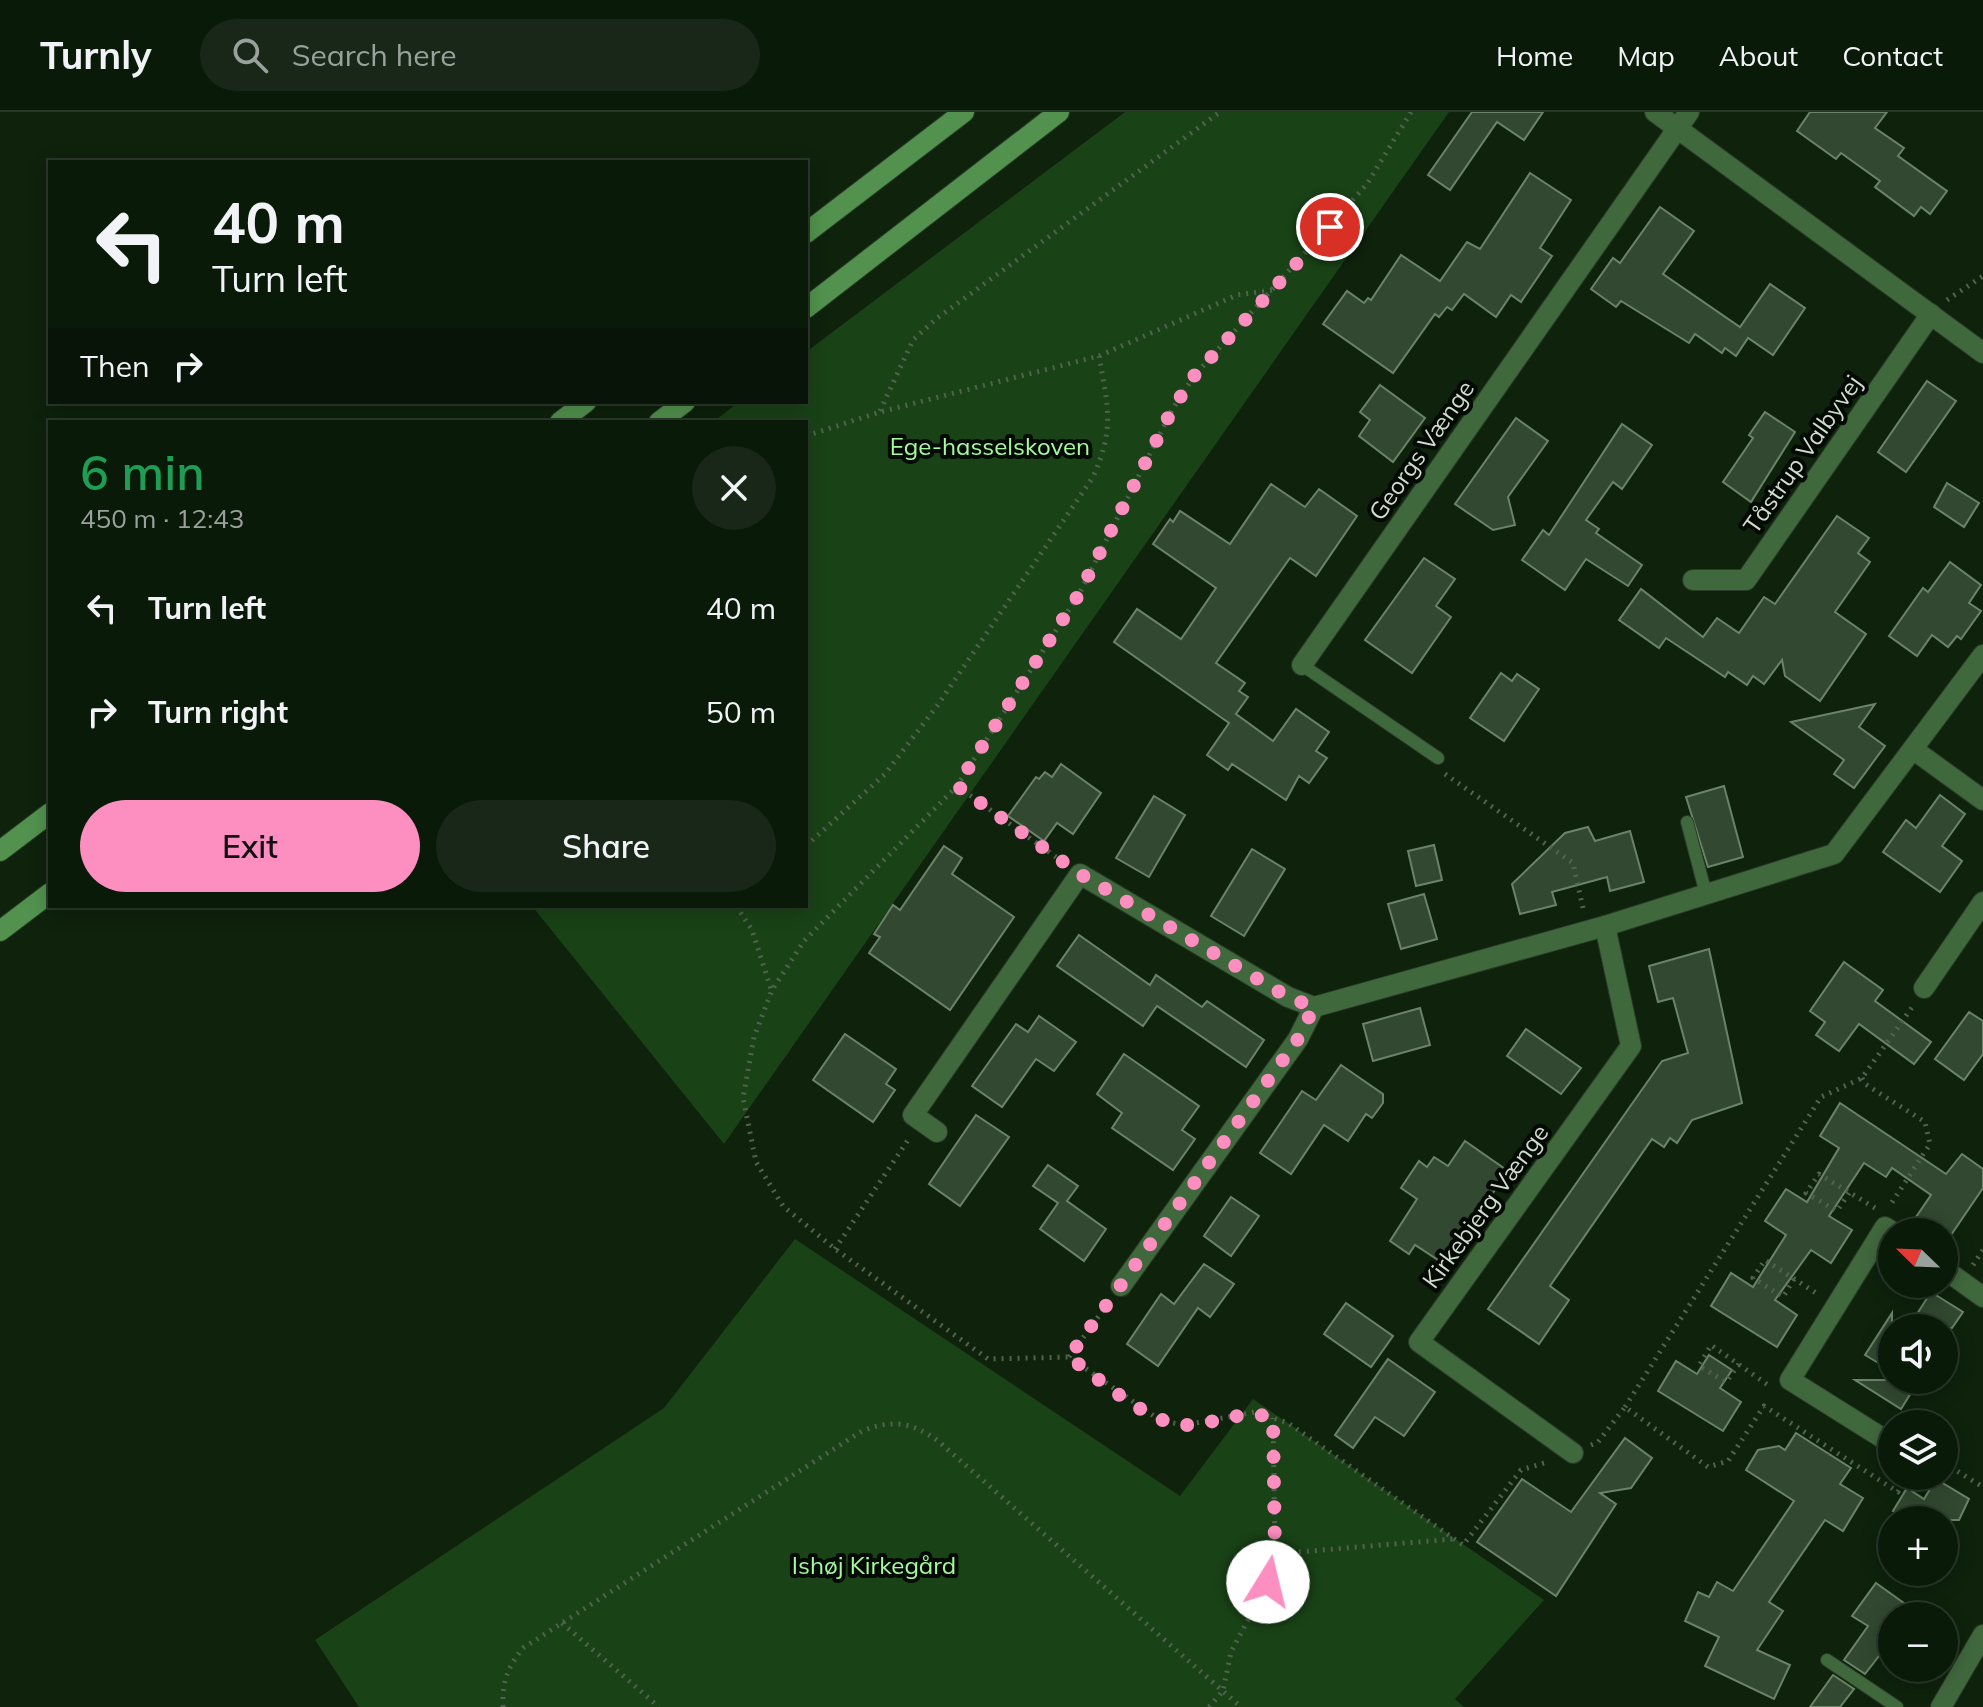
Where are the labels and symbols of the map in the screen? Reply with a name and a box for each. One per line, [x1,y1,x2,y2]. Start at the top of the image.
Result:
pin [1296,193,1364,261]
street label: Tåstrup Valbyvej [1736,369,1868,539]
street label: Georgs Vænge [1362,374,1480,526]
park label: Ege-hasselskoven [890,431,1090,461]
street label: Kirkebjerg Vænge [1415,1118,1555,1294]
north arrow [1878,1218,1958,1298]
position arrow [1226,1540,1310,1624]
park label: Ishøj Kirkegård [792,1550,956,1580]

